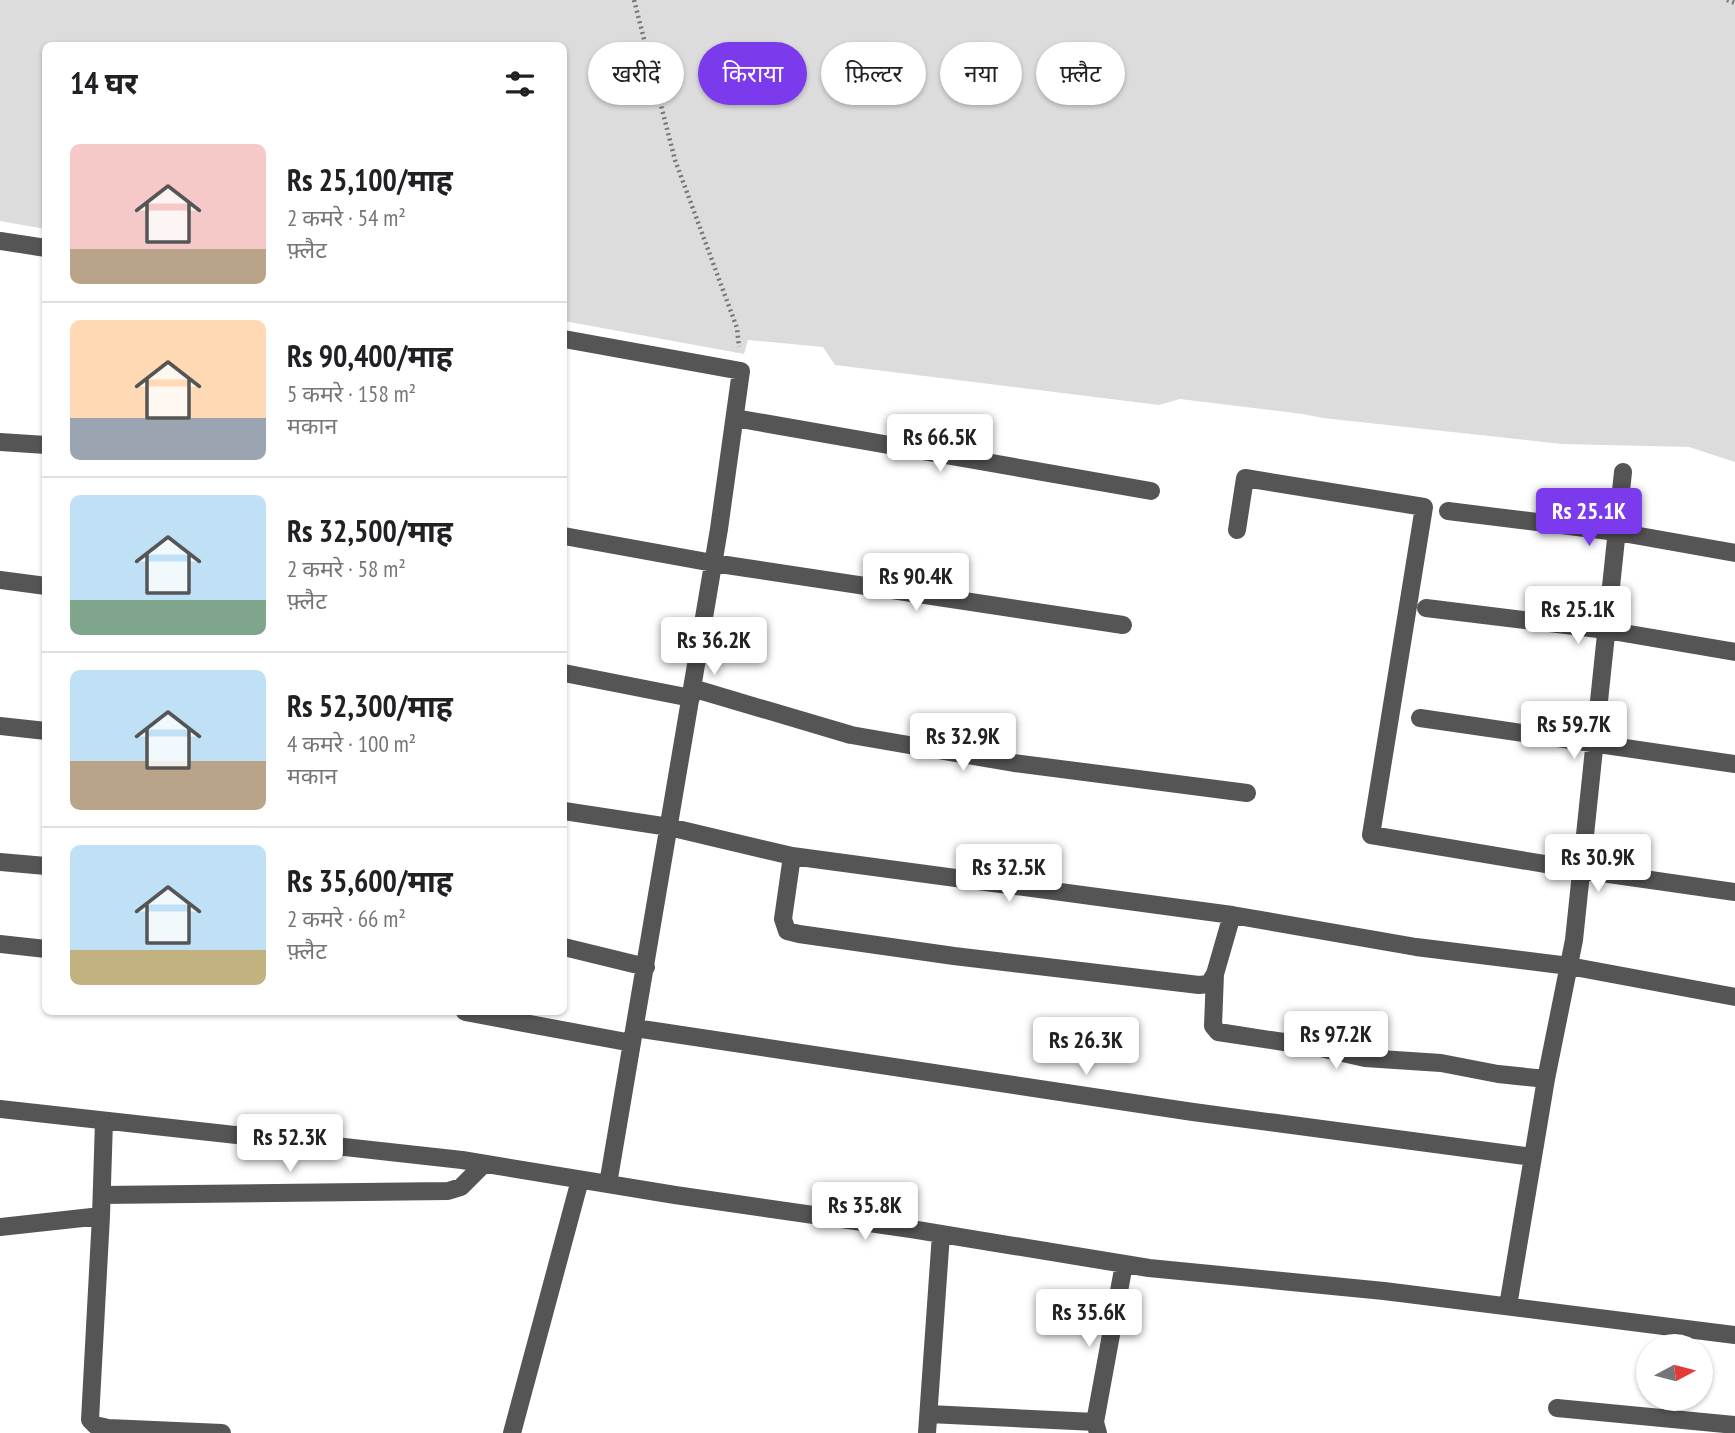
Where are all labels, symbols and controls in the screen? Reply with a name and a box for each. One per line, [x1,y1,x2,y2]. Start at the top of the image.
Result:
chip: खरीदें [588,42,684,105]
chip: किराया [698,42,807,105]
chip: फ़िल्टर [821,42,926,105]
chip: नया [940,42,1022,105]
chip: फ़्लैट [1036,42,1125,105]
text: 14 घर [70,63,138,102]
icon: filters [501,65,539,103]
text: Rs 25,100/माह [287,160,453,199]
icon: home [126,172,210,256]
text: 2 कमरे · 54 m² [287,203,406,232]
text: फ़्लैट [287,235,327,264]
text: Rs 90,400/माह [287,336,453,375]
icon: home [126,348,210,432]
text: 5 कमरे · 158 m² [287,379,416,408]
text: मकान [287,411,337,440]
pin: Rs 66.5K [868,414,1012,474]
text: Rs 66.5K [903,422,977,451]
pin: Rs 25.1K [1517,489,1661,548]
text: Rs 25.1K [1552,496,1626,525]
text: Rs 32,500/माह [287,511,453,550]
icon: home [126,523,210,607]
text: 2 कमरे · 58 m² [287,554,406,583]
pin: Rs 90.4K [844,554,988,613]
text: Rs 90.4K [879,561,953,590]
text: फ़्लैट [287,586,327,615]
pin: Rs 25.1K [1506,586,1650,646]
text: Rs 25.1K [1541,594,1615,623]
pin: Rs 36.2K [642,618,786,677]
text: Rs 36.2K [677,625,751,654]
text: Rs 52,300/माह [287,686,453,725]
icon: home [126,698,210,782]
pin: Rs 59.7K [1502,702,1646,761]
text: Rs 59.7K [1537,709,1611,738]
pin: Rs 32.9K [891,714,1035,773]
text: Rs 32.9K [926,721,1000,750]
text: 4 कमरे · 100 m² [287,729,416,758]
text: मकान [287,761,337,790]
pin: Rs 30.9K [1526,834,1670,894]
text: Rs 30.9K [1561,842,1635,871]
pin: Rs 32.5K [937,844,1081,904]
text: Rs 32.5K [972,852,1046,881]
text: Rs 35,600/माह [287,861,453,900]
icon: home [126,873,210,957]
text: 2 कमरे · 66 m² [287,904,406,933]
text: फ़्लैट [287,936,327,965]
pin: Rs 97.2K [1264,1012,1408,1071]
pin: Rs 26.3K [1014,1018,1158,1077]
text: Rs 97.2K [1300,1019,1372,1048]
text: Rs 26.3K [1049,1025,1123,1054]
pin: Rs 52.3K [218,1114,362,1174]
text: Rs 52.3K [253,1122,327,1151]
pin: Rs 35.8K [793,1182,937,1242]
text: Rs 35.8K [828,1190,902,1219]
pin: Rs 35.6K [1017,1290,1161,1349]
text: Rs 35.6K [1052,1297,1126,1326]
north arrow [1636,1334,1713,1410]
map controls [1636,1334,1713,1411]

